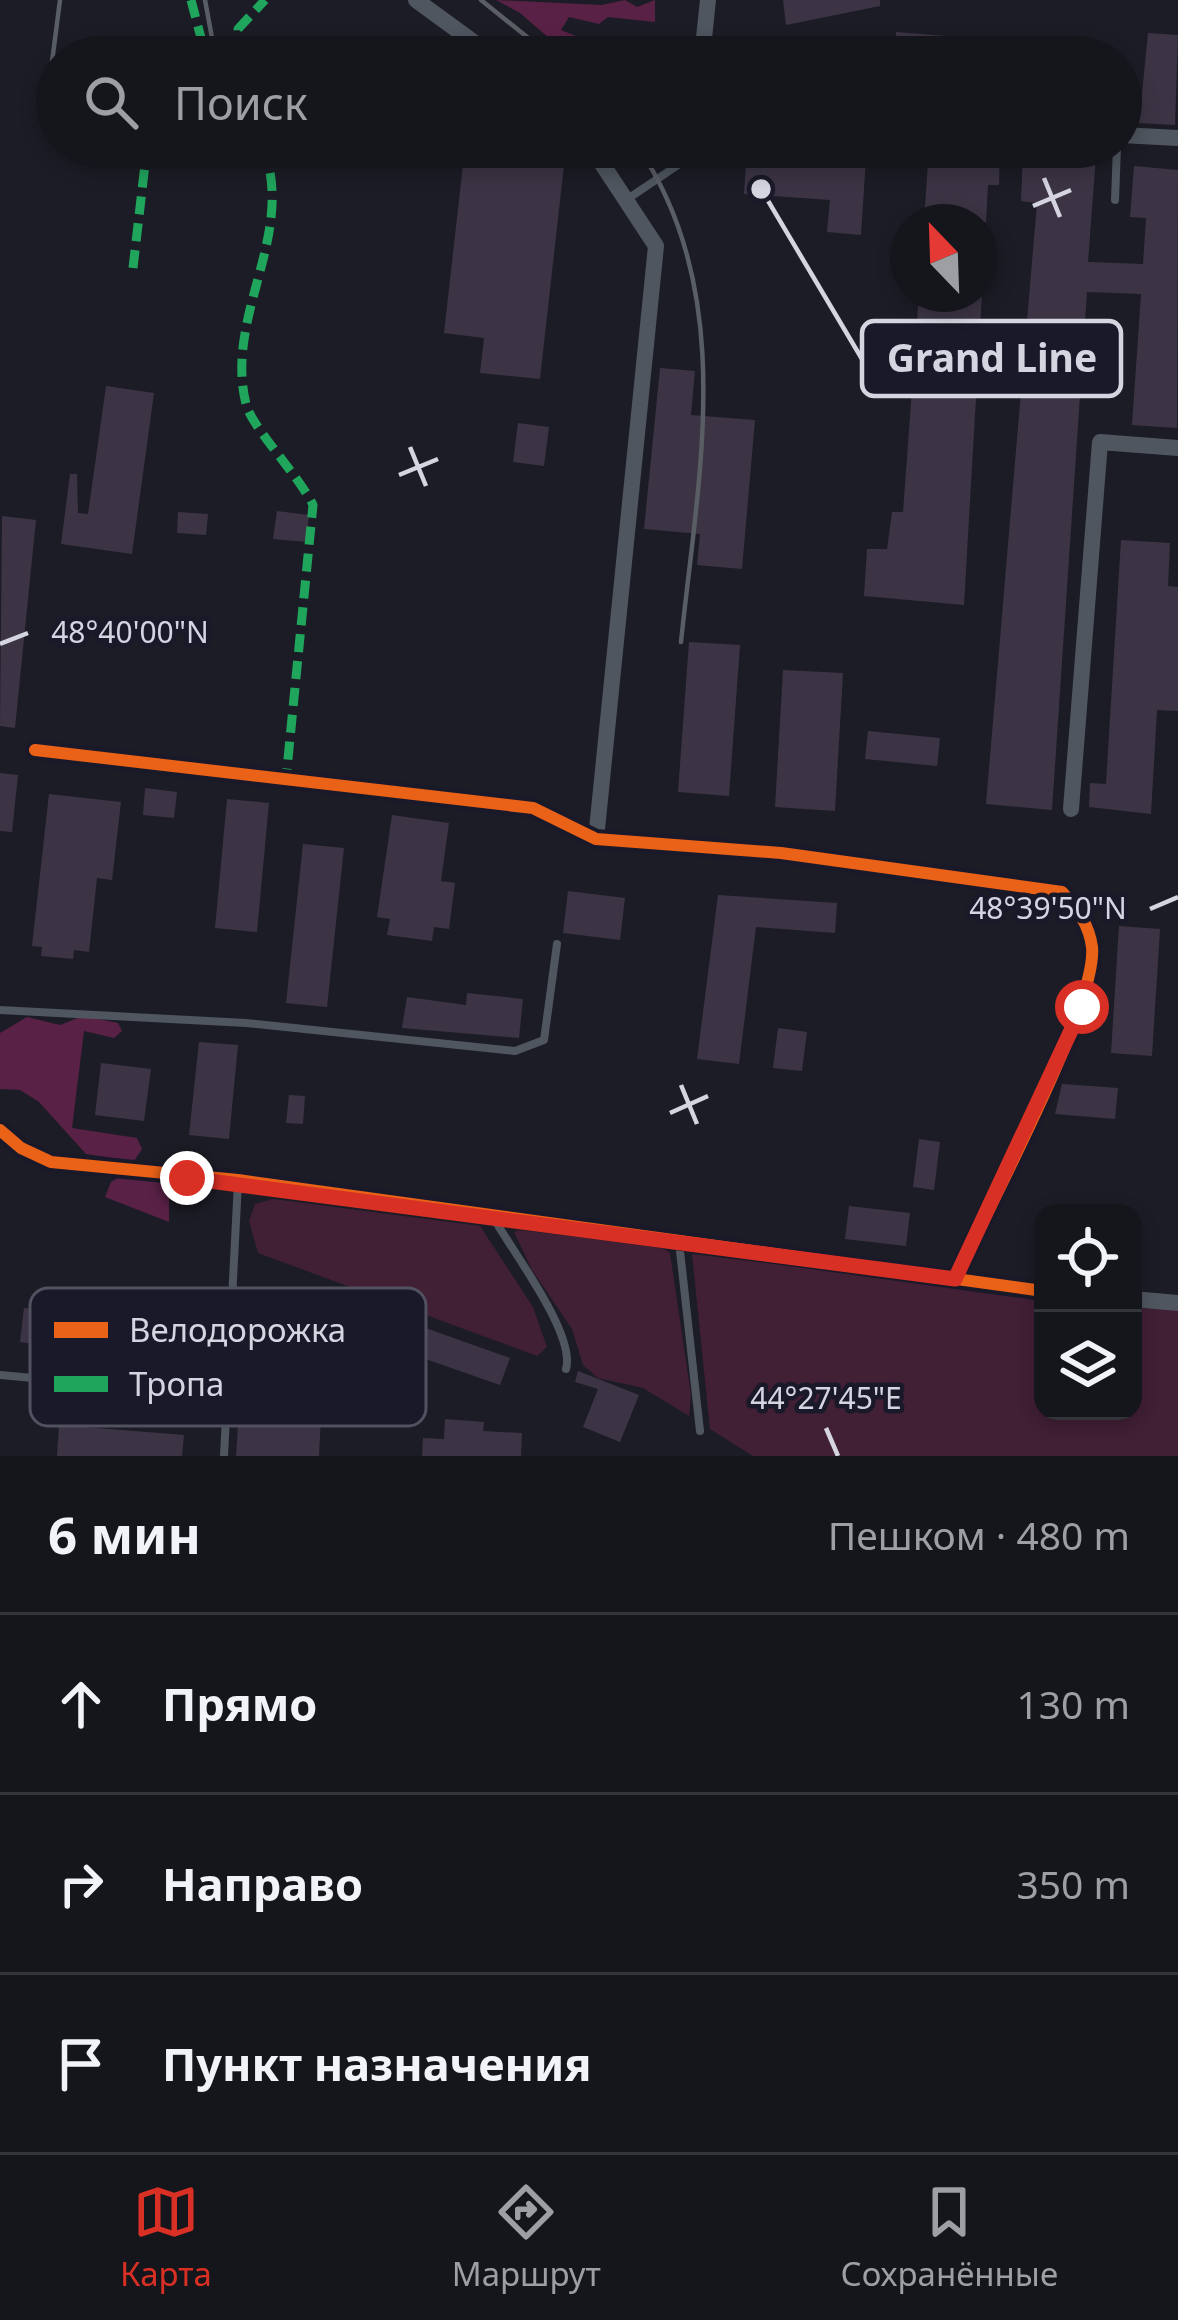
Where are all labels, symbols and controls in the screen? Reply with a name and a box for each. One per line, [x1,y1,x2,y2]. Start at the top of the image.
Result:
search box [36,36,1142,168]
icon: search [78,69,144,135]
text: Поиск [174,72,308,133]
north arrow [890,204,998,312]
callout: Grand Line [862,321,1121,396]
text: Grand Line [887,330,1097,383]
text: 48°40'00"N [51,611,209,652]
text: 48°39'50"N [969,887,1127,928]
route start [1055,980,1109,1034]
route end [160,1151,214,1205]
map controls [1034,1204,1142,1420]
button: locate [1034,1204,1142,1312]
legend [30,1288,426,1426]
text: Велодорожка [129,1307,346,1352]
button: layers [1034,1312,1142,1420]
text: Тропа [129,1361,224,1406]
text: 44°27'45"E [750,1377,902,1418]
text: 6 мин [48,1499,201,1569]
text: Пешком · 480 m [828,1508,1130,1561]
icon: ahead [48,1671,114,1737]
text: Прямо [162,1673,317,1734]
text: 130 m [1016,1677,1130,1730]
icon: right [48,1851,114,1917]
text: Направо [162,1853,363,1914]
text: 350 m [1016,1857,1130,1910]
icon: arrive [48,2031,114,2097]
text: Пункт назначения [162,2033,592,2094]
tab: Карта [120,2179,212,2296]
tab: Маршрут [452,2179,601,2296]
tab: Сохранённые [841,2179,1058,2296]

